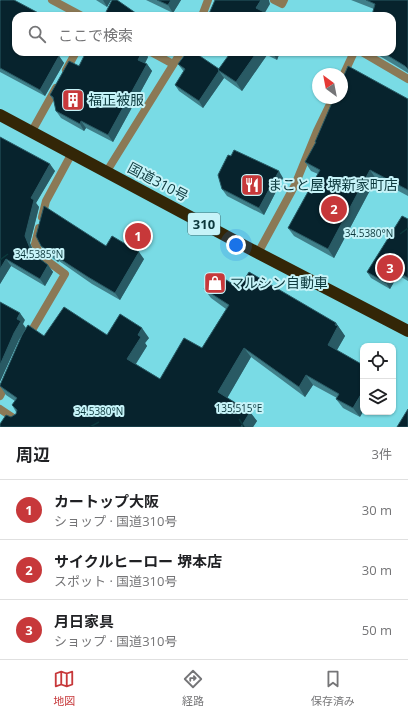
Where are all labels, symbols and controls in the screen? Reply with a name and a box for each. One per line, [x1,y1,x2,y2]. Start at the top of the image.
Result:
search box [12,12,396,56]
icon: search [26,23,48,45]
text: ここで検索 [58,25,133,45]
north arrow [312,68,348,104]
building icon: 福正被服 [60,87,86,113]
place label: 福正被服 [88,90,144,109]
street label: 国道310号 [125,158,192,205]
restaurant icon: まこと屋 堺新家町店 [239,172,265,198]
place label: まこと屋 堺新家町店 [268,175,398,194]
pin: 2 [321,194,347,224]
road number: 310 [188,213,220,235]
pin: 1 [125,221,151,251]
text: 34.5380°N [345,226,393,240]
your location [226,235,246,255]
text: 34.5385°N [15,247,63,261]
pin: 3 [377,253,403,283]
shop icon: マルシン自動車 [202,270,228,296]
place label: マルシン自動車 [230,273,328,292]
map controls [360,343,396,415]
button: locate [360,343,396,379]
button: layers [360,379,396,415]
text: 135.515°E [216,401,262,415]
text: 34.5380°N [75,404,123,418]
text: 周辺 [16,443,50,466]
text: 3件 [372,445,392,463]
text: カートップ大阪 [54,491,159,511]
text: 1 [25,501,33,519]
text: 30 m [362,501,392,519]
text: ショップ · 国道310号 [54,512,177,530]
text: サイクルヒーロー 堺本店 [54,551,222,571]
text: 2 [25,561,33,579]
text: 30 m [362,561,392,579]
text: スポット · 国道310号 [54,572,177,590]
text: 月日家具 [54,611,114,631]
text: 3 [25,621,33,639]
text: 50 m [362,621,392,639]
text: ショップ · 国道310号 [54,632,177,650]
tab: 地図 [53,668,75,708]
tab: 経路 [182,668,204,708]
tab: 保存済み [311,668,355,708]

